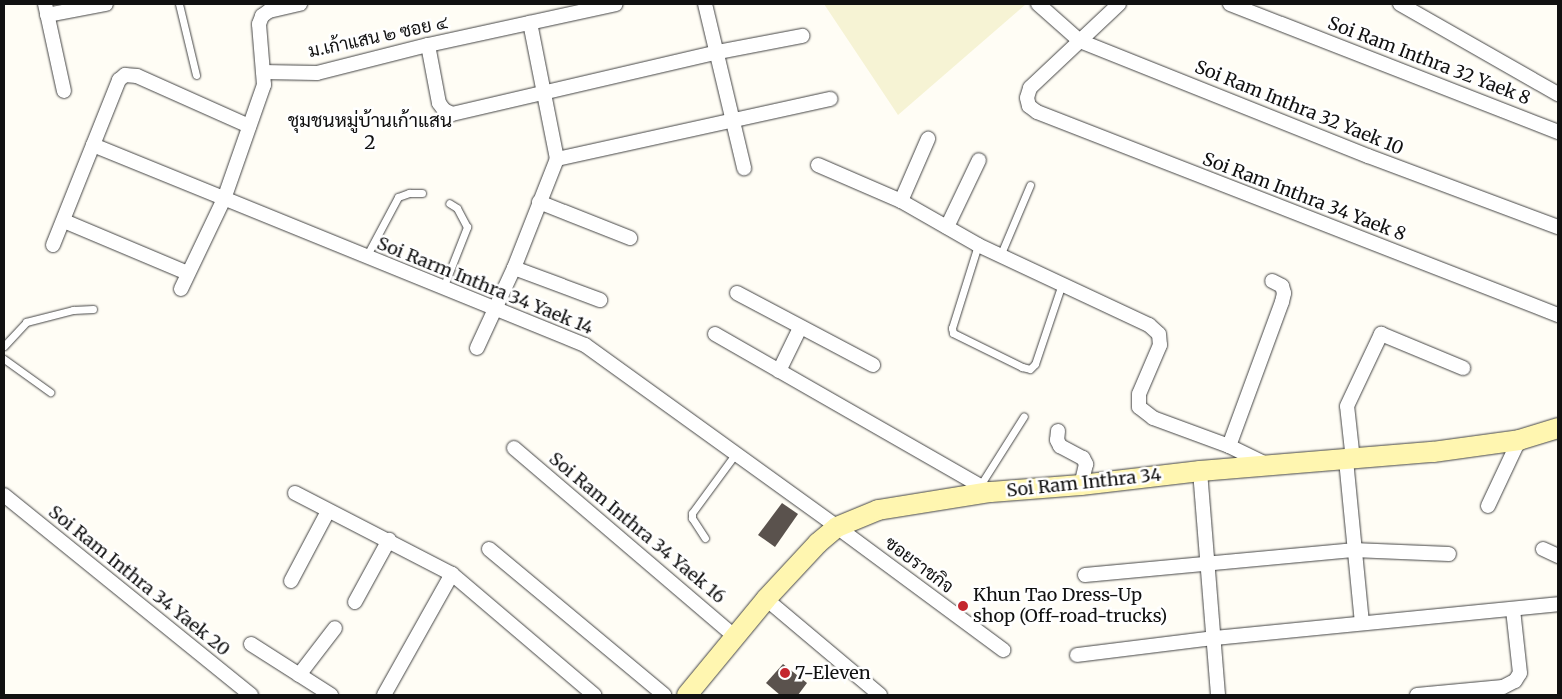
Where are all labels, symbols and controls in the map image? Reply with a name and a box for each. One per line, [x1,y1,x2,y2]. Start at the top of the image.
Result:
street label: ม.เก้าแสน ๒ ซอย ๔ [306,12,450,62]
street label: Soi Ram Inthra 32 Yaek 8 [1325,12,1533,110]
street label: Soi Ram Inthra 32 Yaek 10 [1191,56,1407,160]
district label: ชุมชนหมู่บ้านเก้าแสน 2 [288,110,452,154]
street label: Soi Ram Inthra 34 Yaek 8 [1199,148,1409,246]
street label: Soi Rarm Inthra 34 Yaek 14 [374,233,596,339]
street label: Soi Ram Inthra 34 Yaek 16 [545,448,729,608]
street label: Soi Ram Inthra 34 [1005,464,1163,502]
street label: Soi Ram Inthra 34 Yaek 20 [44,501,234,661]
street label: ซอยราชกิจ [880,532,958,598]
place label: Khun Tao Dress-Up shop (Off-road-trucks) [973,585,1167,628]
marker: Khun Tao Dress-Up shop (Off-road-trucks) [957,600,969,612]
place label: 7-Eleven [795,662,871,684]
marker: 7-Eleven [779,667,791,679]

